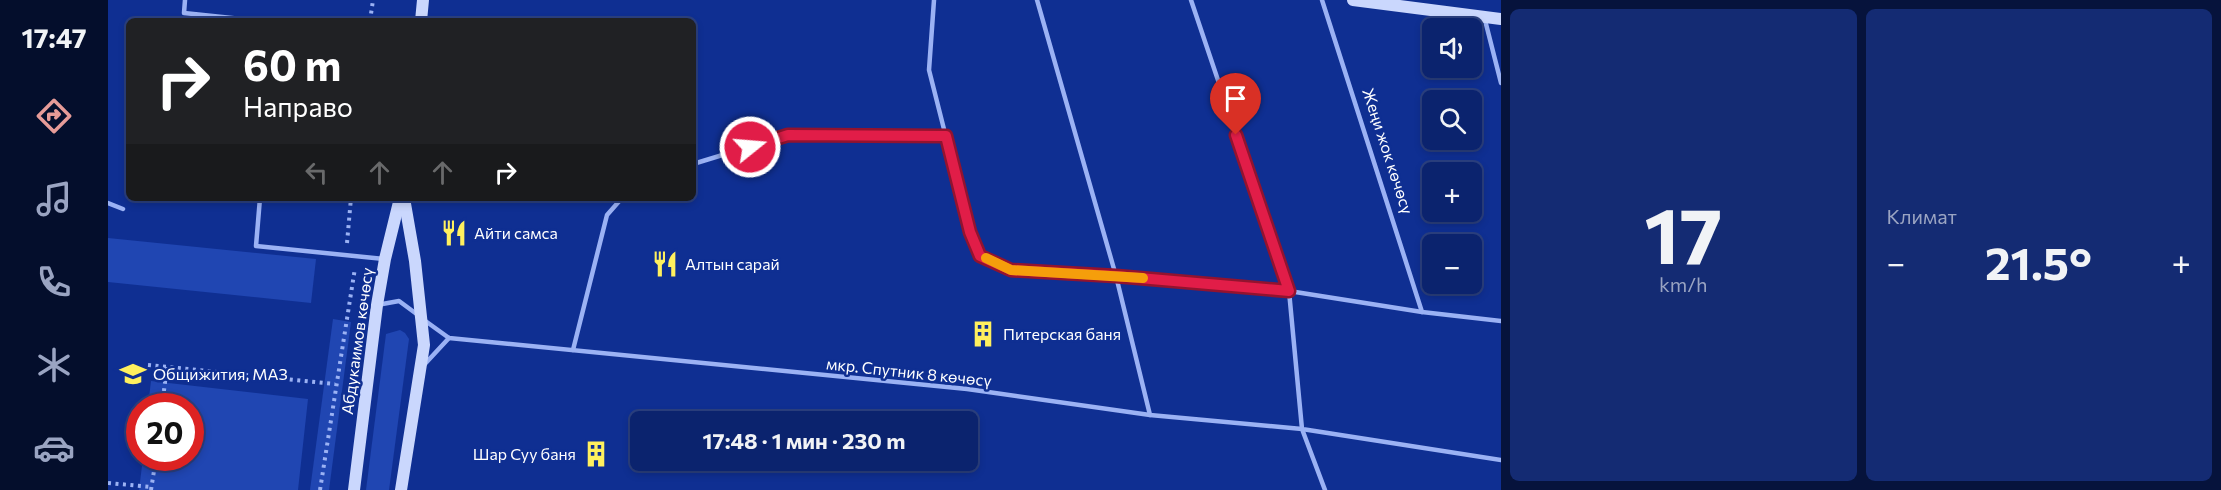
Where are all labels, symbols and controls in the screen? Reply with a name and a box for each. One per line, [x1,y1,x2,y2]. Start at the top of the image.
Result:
map controls [1422,18,1482,294]
button: sound [1422,18,1482,78]
text: 17:47 [21,21,87,54]
text: 60 m [243,38,342,90]
icon: right [144,42,222,120]
pin [1210,73,1261,135]
icon: arrive [1219,82,1252,115]
street label: Жеңи жок көчөсү [1359,85,1418,216]
text: Направо [243,90,353,123]
button: search [1422,90,1482,150]
icon: directions [33,95,75,137]
position arrow [718,115,782,179]
icon: left [300,156,333,189]
icon: ahead [363,156,396,189]
icon: ahead [426,156,459,189]
icon: right [489,156,522,189]
button: + [1422,162,1482,222]
icon: music [33,178,75,220]
text: 17 [1644,185,1722,280]
text: Климат [1887,204,1957,228]
restaurant icon: Айти самса [439,218,469,248]
place label: Айти самса [474,223,558,242]
button: − [1422,234,1482,294]
text: 21.5° [1985,234,2092,289]
text: − [1887,241,1905,282]
text: + [2172,241,2191,282]
restaurant icon: Алтын сарай [650,249,680,279]
place label: Алтын сарай [685,254,780,273]
icon: phone [33,261,75,303]
street label: Абдукаимов көчөсү [337,266,376,416]
text: km/h [1659,272,1708,296]
building icon: Питерская баня [968,319,998,349]
place label: Питерская баня [1003,324,1121,343]
icon: climate [33,344,75,386]
street label: мкр. Спутник 8 көчөсү [825,353,993,390]
school or university icon: Общижития, МАЗ [118,359,148,389]
place label: Общижития, МАЗ [153,364,288,383]
speed limit sign: 20 [126,393,204,471]
icon: car [33,427,75,469]
text: 17:48 · 1 мин · 230 m [703,427,905,454]
building icon: Шар Суу баня [581,439,611,469]
place label: Шар Суу баня [473,444,576,463]

